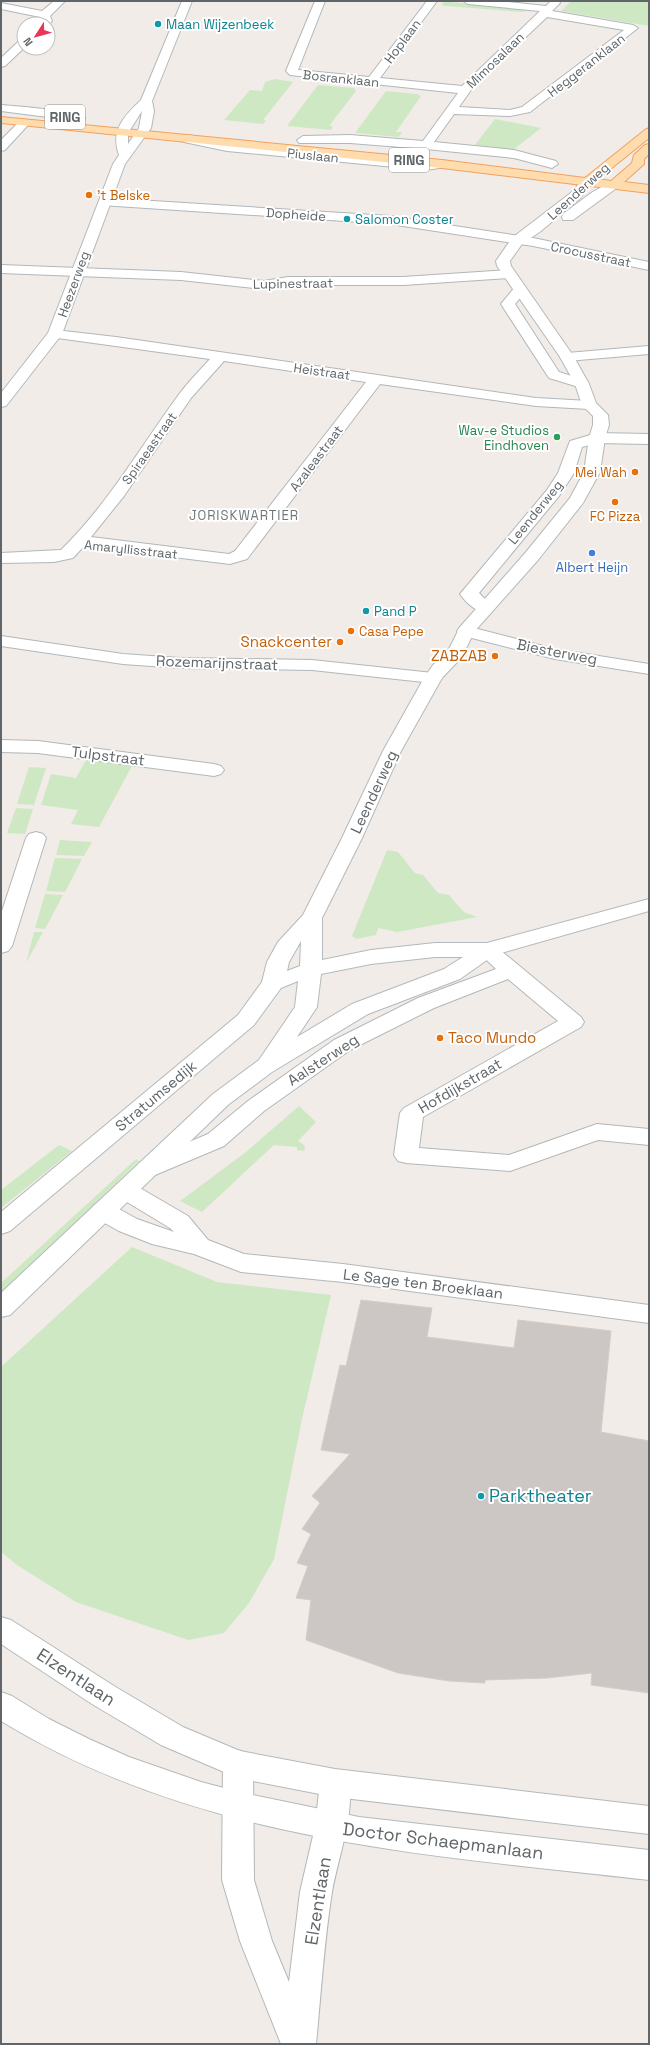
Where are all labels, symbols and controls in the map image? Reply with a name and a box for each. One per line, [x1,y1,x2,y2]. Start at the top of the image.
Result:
north arrow [16,16,56,56]
place label: Maan Wijzenbeek [166,16,274,33]
street label: Hoplaan [380,16,425,67]
marker: Maan Wijzenbeek [153,19,163,29]
street label: Mimosalaan [463,29,528,92]
street label: Heggeranklaan [544,30,629,101]
text: N [20,35,36,49]
street label: Bosranklaan [302,66,380,91]
road number: RING [45,105,85,129]
street label: Piuslaan [286,144,340,167]
road number: RING [389,148,429,172]
street label: Leenderweg [544,159,613,224]
place label: 't Belske [97,187,150,204]
marker: 't Belske [84,190,94,200]
street label: Dopheide [265,204,326,225]
place label: Salomon Coster [355,211,454,228]
marker: Salomon Coster [342,214,352,224]
street label: Crocusstraat [549,238,633,271]
street label: Heezerweg [54,249,93,320]
street label: Lupinestraat [253,274,333,293]
street label: Heistraat [292,359,351,384]
street label: Spiraeastraat [118,409,181,488]
street label: Azaleastraat [286,422,347,495]
place label: Wav-e Studios Eindhoven [459,422,549,454]
marker: Wav-e Studios Eindhoven [552,432,562,442]
place label: Mei Wah [575,464,627,481]
marker: Mei Wah [630,467,640,477]
street label: Leenderweg [504,477,566,548]
marker: FC Pizza [610,497,620,507]
district label: JORISKWARTIER [189,507,299,524]
place label: FC Pizza [590,508,641,525]
street label: Amaryllisstraat [83,536,179,563]
marker: Albert Heijn [587,548,597,558]
place label: Albert Heijn [556,559,628,576]
place label: Pand P [374,603,417,620]
marker: Pand P [361,606,371,616]
place label: Casa Pepe [359,623,424,640]
marker: Casa Pepe [346,626,356,636]
place label: Snackcenter [241,632,332,651]
street label: Biesterweg [515,634,599,669]
marker: Snackcenter [335,637,345,647]
place label: ZABZAB [431,646,487,665]
street label: Rozemarijnstraat [156,651,279,674]
marker: ZABZAB [490,651,500,661]
street label: Tulpstraat [70,742,146,769]
street label: Leenderweg [346,747,401,836]
place label: Taco Mundo [448,1028,536,1047]
street label: Aalsterweg [284,1030,362,1090]
marker: Taco Mundo [435,1033,445,1043]
street label: Hofdijkstraat [414,1054,505,1117]
street label: Stratumsedijk [111,1056,200,1135]
street label: Le Sage ten Broeklaan [342,1264,504,1303]
place label: Parktheater [489,1484,592,1507]
marker: Parktheater [476,1491,486,1501]
street label: Elzentlaan [33,1643,120,1711]
street label: Doctor Schaepmanlaan [341,1817,545,1864]
street label: Elzentlaan [299,1855,336,1947]

